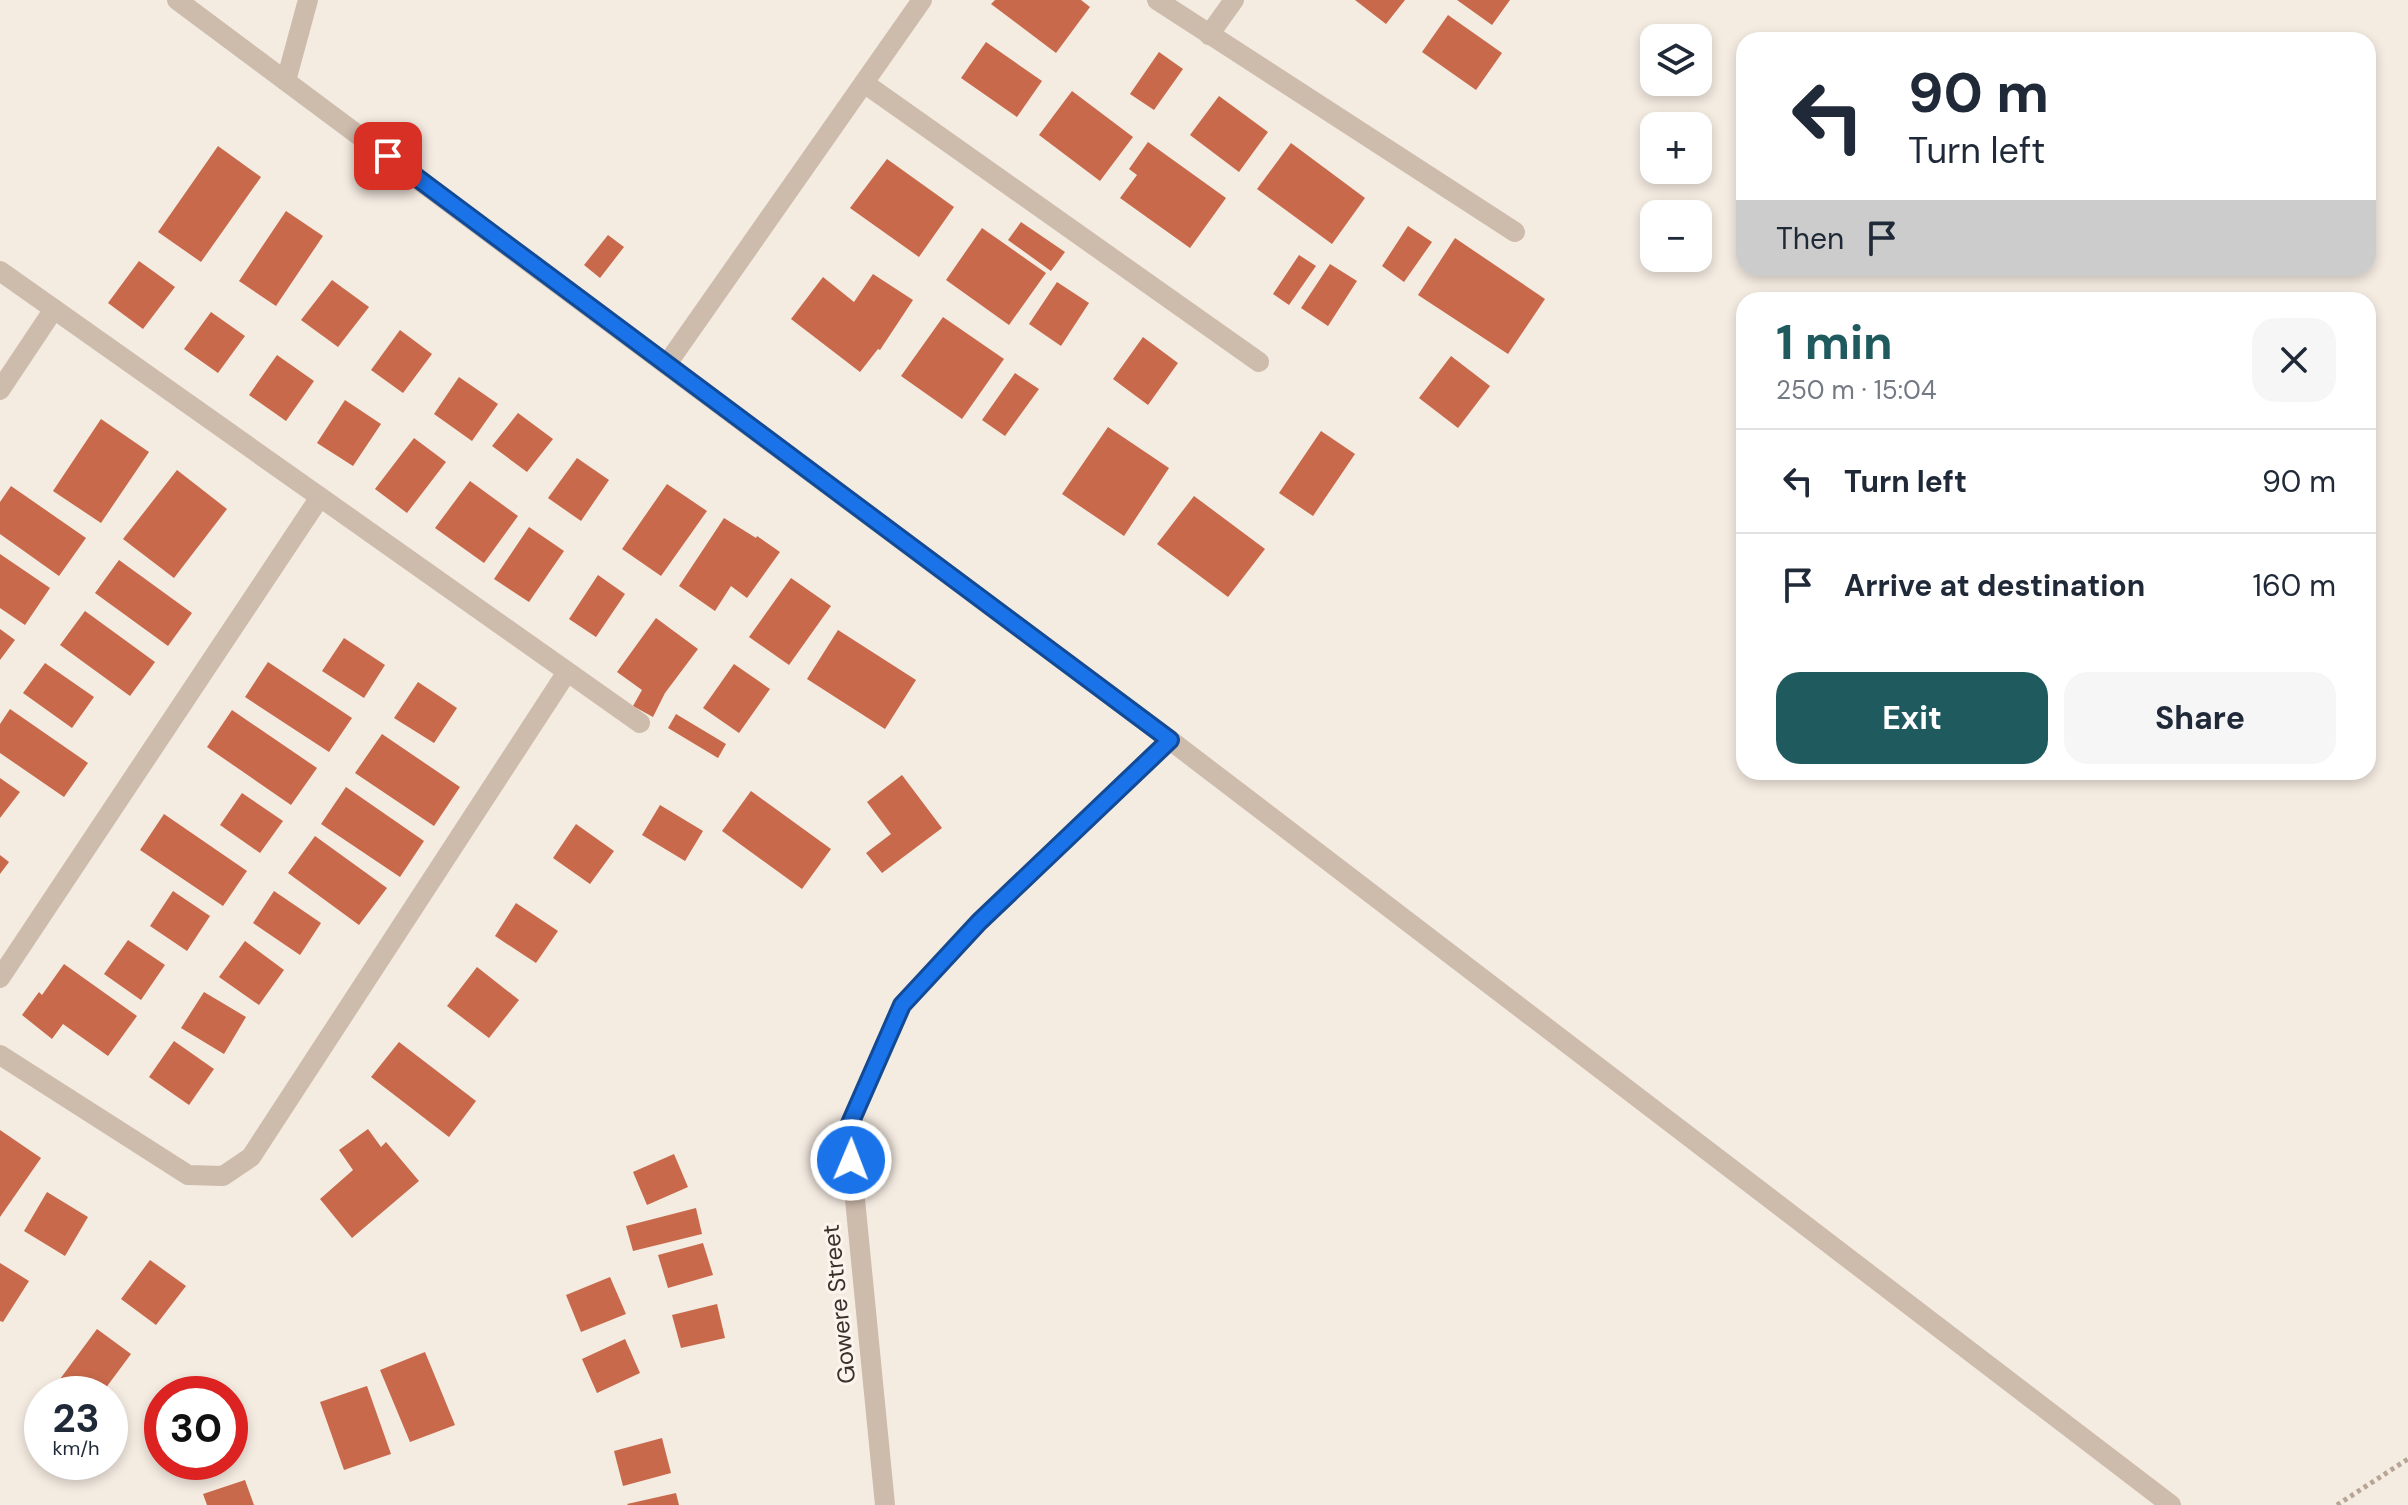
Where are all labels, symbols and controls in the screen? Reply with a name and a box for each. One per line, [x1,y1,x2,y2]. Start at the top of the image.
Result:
map controls [1640,24,1712,272]
button: layers [1640,24,1712,96]
text: 90 m [1908,56,2049,129]
icon: left [1776,64,1880,168]
button: + [1640,112,1712,184]
pin [354,122,422,190]
text: Turn left [1908,127,2045,174]
icon: arrive [366,134,410,178]
button: − [1640,200,1712,272]
icon: arrive [1860,216,1904,260]
text: Then [1776,219,1844,258]
text: 1 min [1776,311,1893,374]
button: close [2252,318,2336,402]
text: 250 m · 15:04 [1776,373,1936,407]
icon: left [1776,459,1820,503]
text: Turn left [1844,462,1967,501]
text: 90 m [2262,462,2336,501]
icon: arrive [1776,563,1820,607]
text: Arrive at destination [1844,566,2145,605]
text: 160 m [2253,566,2336,605]
button: Exit [1776,672,2048,764]
button: Share [2064,672,2336,764]
position arrow [809,1118,893,1202]
street label: Gowere Street [815,1223,862,1385]
speed limit sign: 30 [144,1376,248,1480]
text: 23 [52,1392,100,1444]
text: km/h [52,1435,100,1461]

